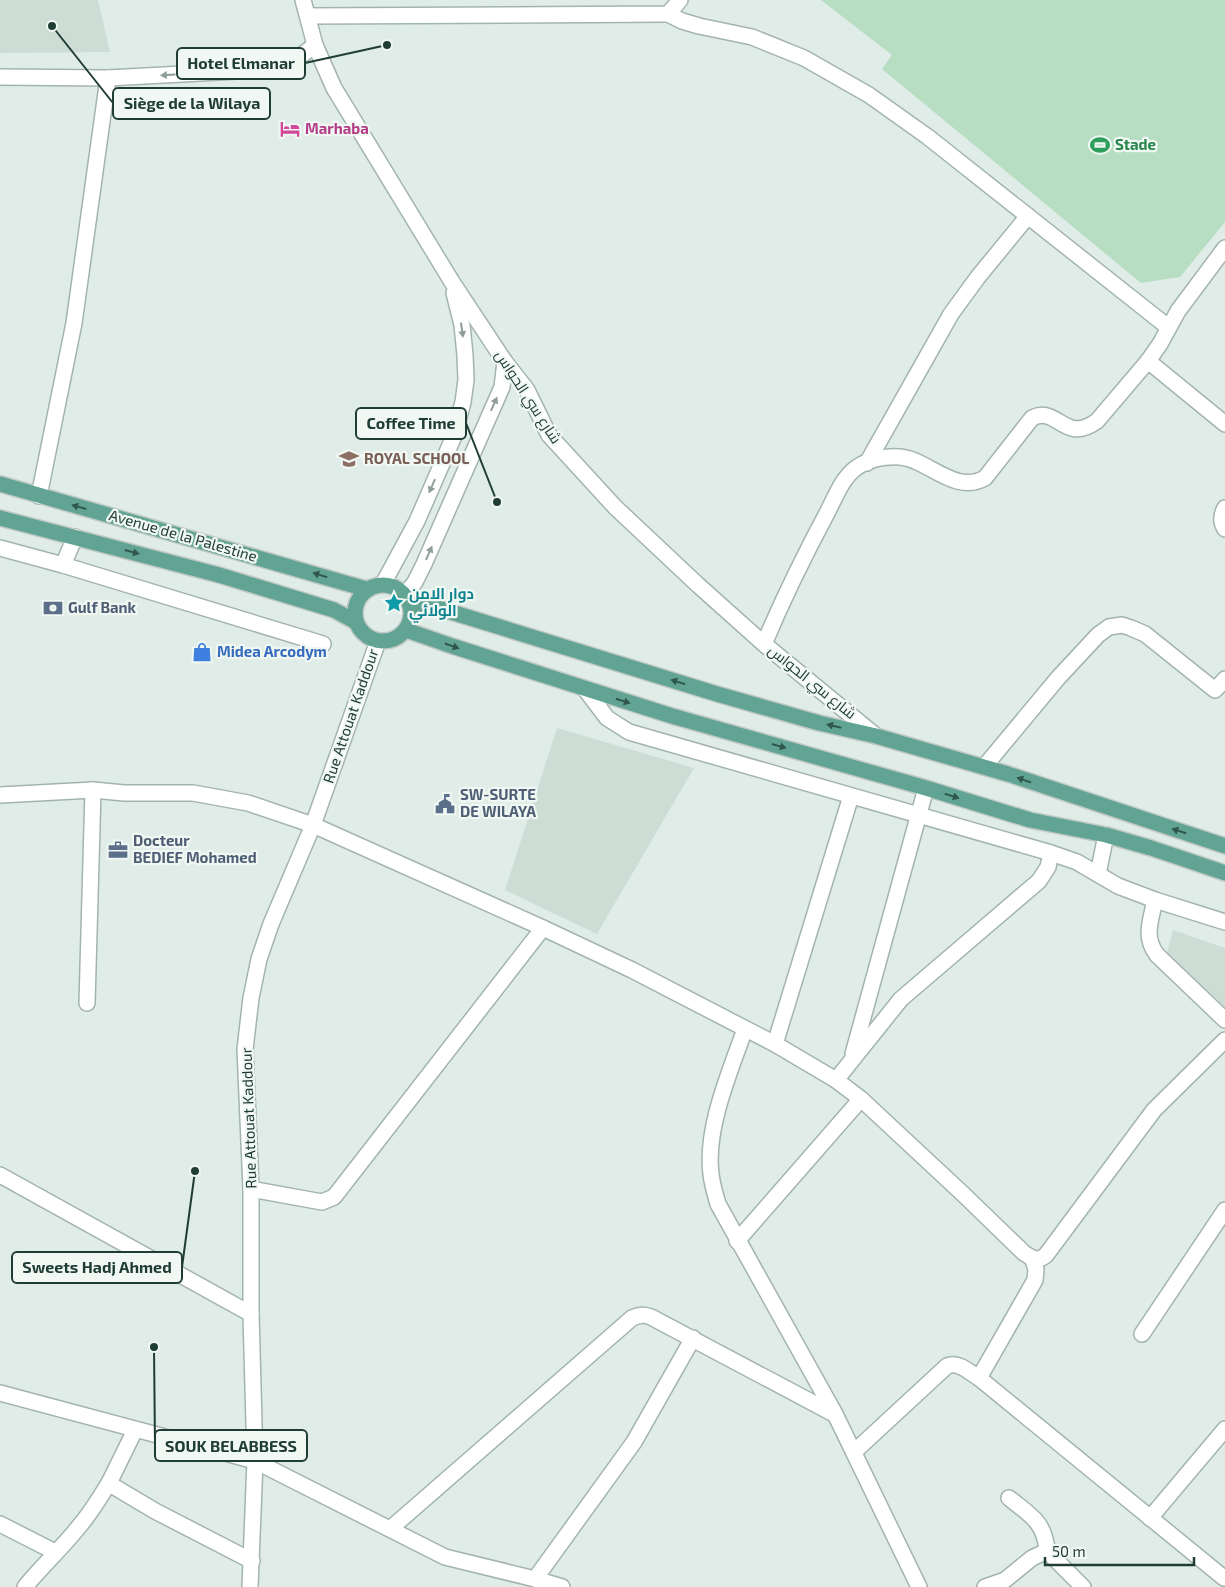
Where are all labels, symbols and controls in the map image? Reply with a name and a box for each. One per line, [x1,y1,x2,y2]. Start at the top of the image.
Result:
callout: Hotel Elmanar [177,48,305,79]
text: Hotel Elmanar [187,53,295,72]
one-way arrow [160,71,176,79]
callout: Siège de la Wilaya [113,88,270,119]
text: Siège de la Wilaya [124,93,260,113]
hotel icon: Marhaba [279,118,301,140]
place label: Marhaba [305,119,369,137]
sports icon: Stade [1089,134,1111,156]
place label: Stade [1115,135,1156,153]
one-way arrow [458,322,466,338]
street label: شارع سي الحواس [489,346,566,449]
one-way arrow [490,397,498,411]
callout: Coffee Time [356,408,466,439]
text: Coffee Time [366,413,456,432]
school or university icon: ROYAL SCHOOL [338,448,360,470]
place label: ROYAL SCHOOL [364,449,469,467]
one-way arrow [428,479,436,493]
one-way arrow [71,503,87,511]
street label: Avenue de la Palestine [107,505,259,565]
one-way arrow [425,546,433,560]
one-way arrow [124,548,139,556]
one-way arrow [312,571,327,579]
place label: دوار الامن الولائي [409,584,474,623]
place icon: دوار الامن الولائي [383,592,405,614]
bank icon: Gulf Bank [42,597,64,619]
place label: Gulf Bank [68,598,137,616]
street label: شارع سي الحواس [762,640,860,725]
shop icon: Midea Arcodym [191,641,213,663]
place label: Midea Arcodym [217,642,327,661]
one-way arrow [444,643,459,650]
street label: Rue Attouat Kaddour [319,646,382,785]
one-way arrow [670,678,685,686]
one-way arrow [616,698,631,706]
one-way arrow [827,722,842,730]
one-way arrow [772,743,787,751]
one-way arrow [1017,776,1032,783]
place label: SW-SURTE DE WILAYA [460,785,536,820]
public building icon: SW-SURTE DE WILAYA [434,793,456,815]
one-way arrow [945,793,960,801]
one-way arrow [1171,827,1186,834]
place label: Docteur BEDIEF Mohamed [133,831,257,866]
office icon: Docteur BEDIEF Mohamed [107,839,129,861]
street label: Rue Attouat Kaddour [237,1047,259,1189]
callout: Sweets Hadj Ahmed [12,1252,182,1283]
text: Sweets Hadj Ahmed [22,1257,172,1276]
callout: SOUK BELABBESS [155,1430,307,1461]
text: SOUK BELABBESS [165,1436,297,1455]
scale bar [1045,1534,1194,1566]
text: 50 m [1052,1542,1086,1560]

